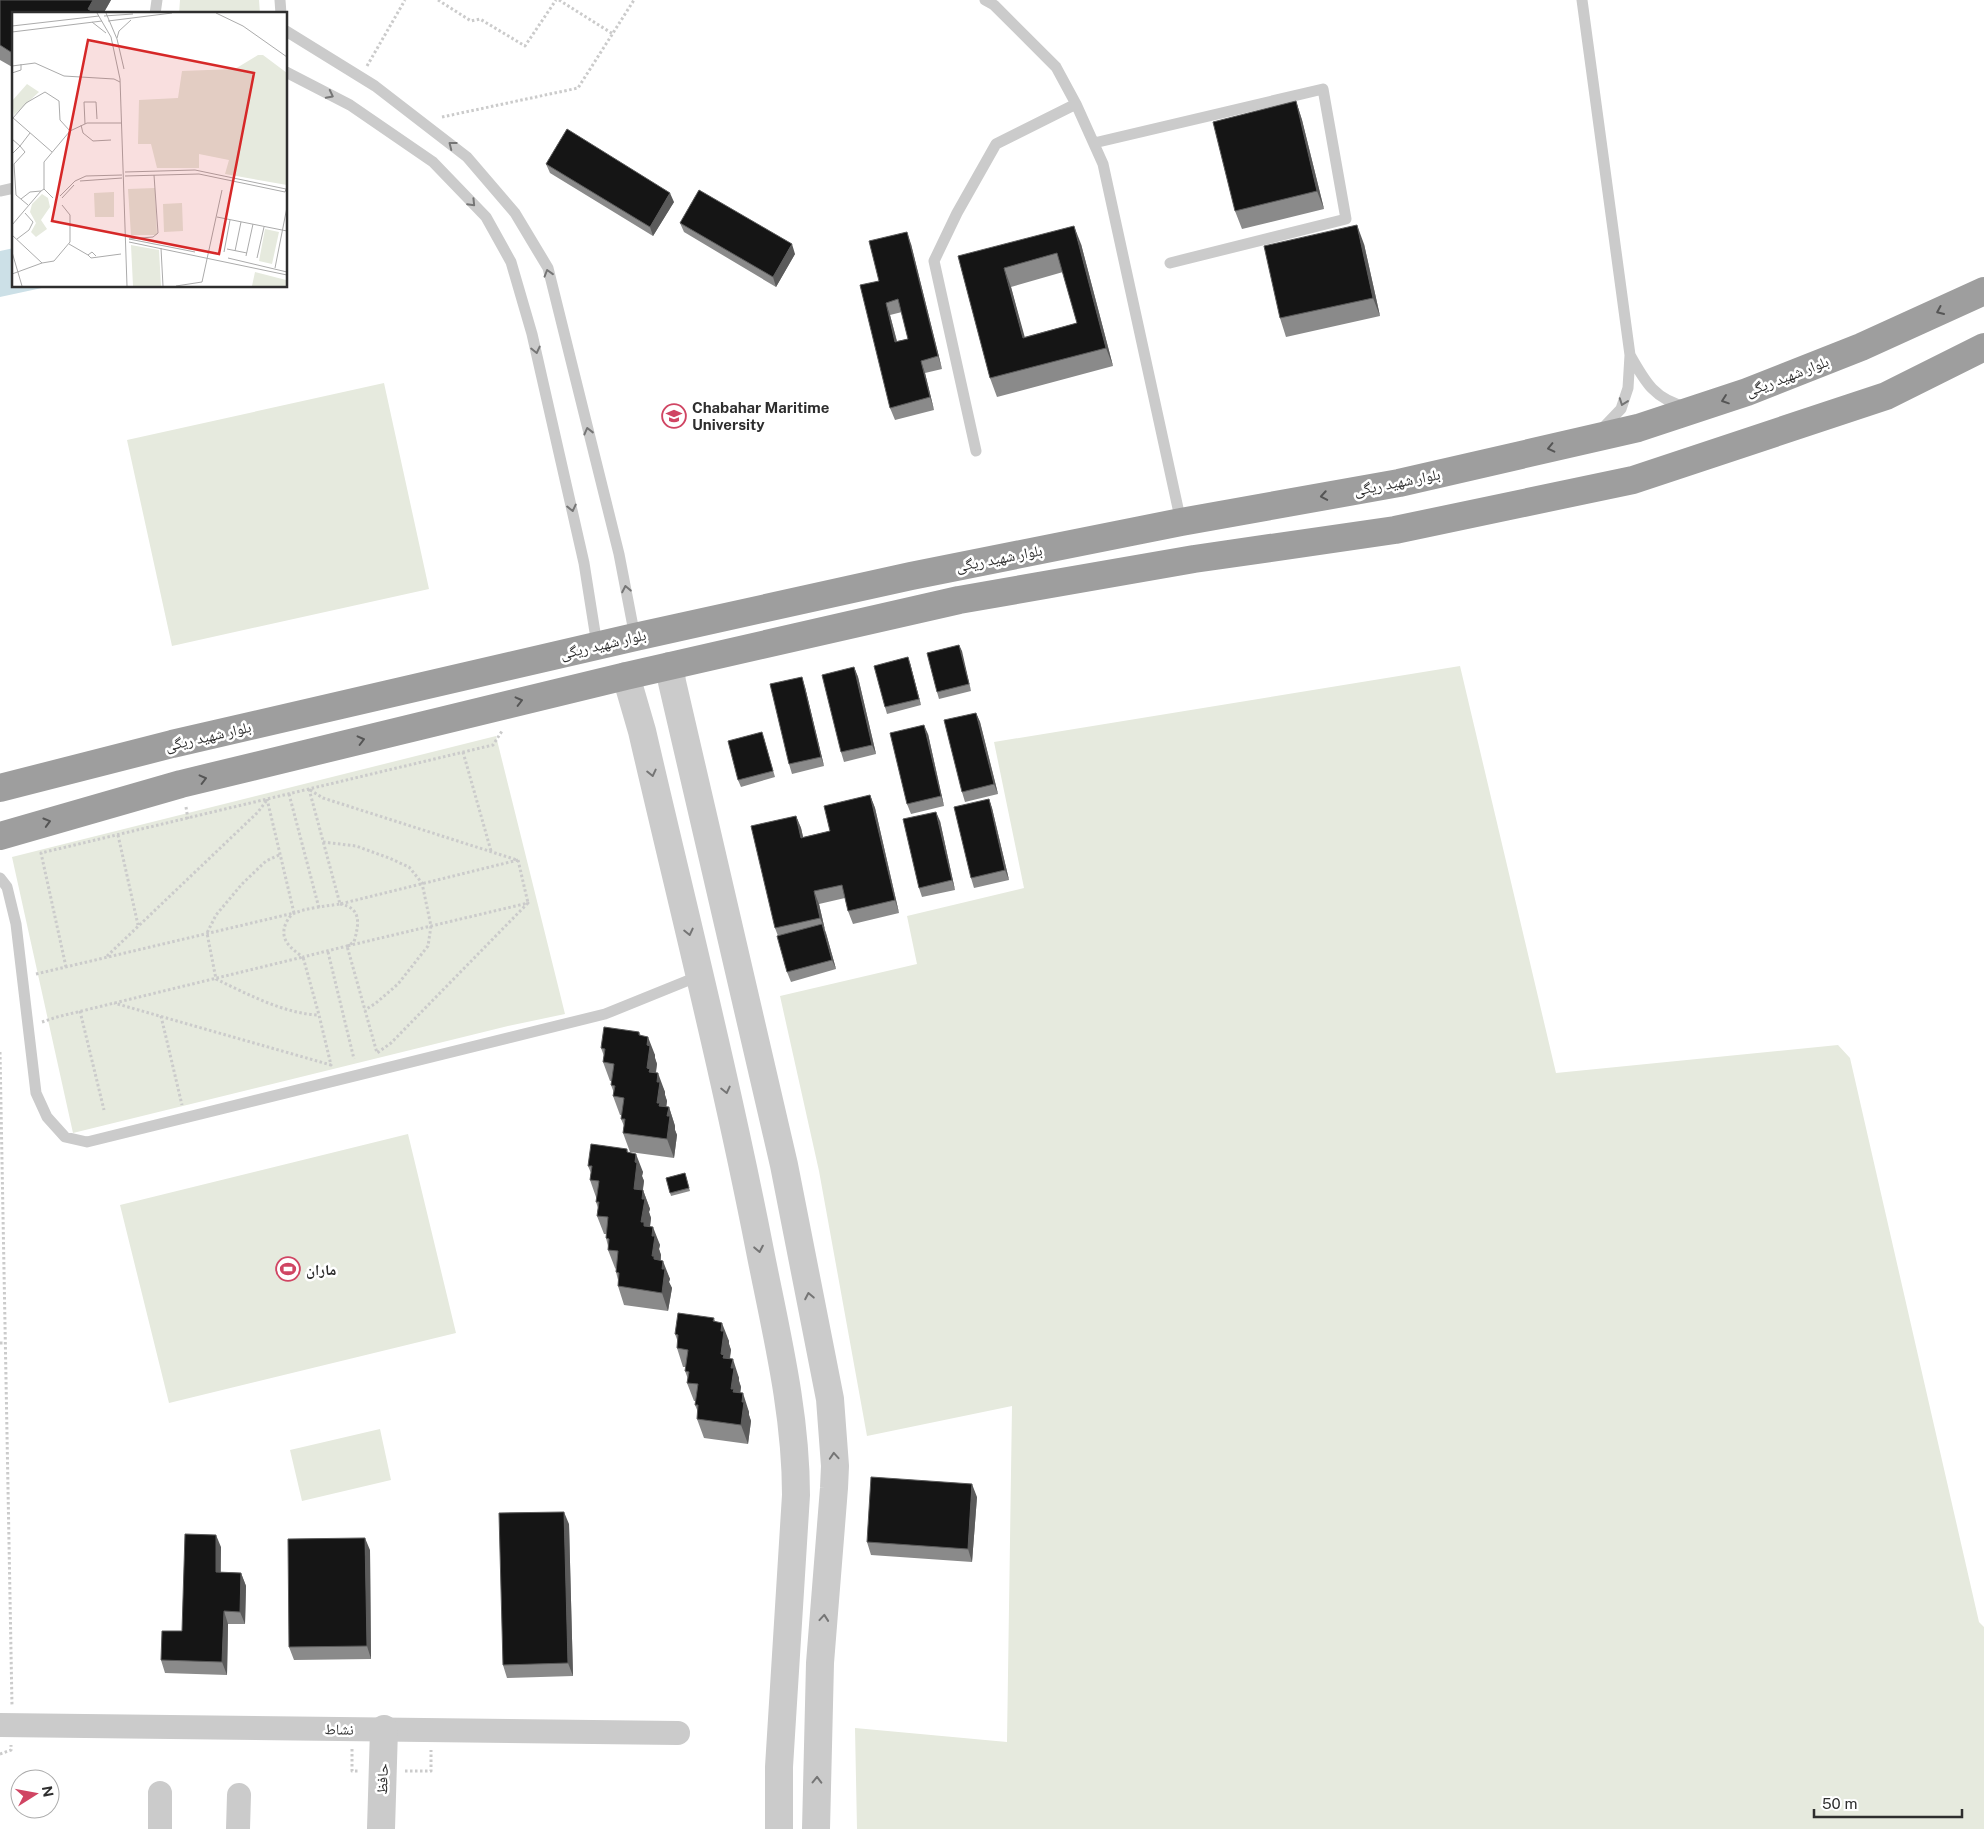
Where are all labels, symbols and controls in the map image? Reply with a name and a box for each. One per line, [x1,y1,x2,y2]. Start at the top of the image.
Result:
inset map [12,12,288,288]
one-way arrow [324,89,333,99]
one-way arrow [448,141,457,150]
one-way arrow [466,197,475,206]
one-way arrow [544,269,554,278]
one-way arrow [1936,305,1945,316]
one-way arrow [530,345,541,354]
street label: بلوار شهید ریگی [1743,352,1832,402]
one-way arrow [1721,394,1729,404]
one-way arrow [1619,397,1629,406]
place label: Chabahar Maritime University [692,399,829,433]
school or university icon: Chabahar Maritime University [661,403,687,429]
one-way arrow [584,427,594,435]
one-way arrow [1547,442,1556,453]
street label: بلوار شهید ریگی [1352,465,1442,501]
one-way arrow [1320,491,1329,501]
one-way arrow [566,504,577,513]
street label: بلوار شهید ریگی [954,541,1044,577]
one-way arrow [621,584,631,593]
street label: بلوار شهید ریگی [558,626,648,664]
one-way arrow [515,696,524,707]
street label: بلوار شهید ریگی [163,718,253,756]
one-way arrow [357,735,366,746]
one-way arrow [646,769,657,778]
one-way arrow [199,774,208,785]
one-way arrow [42,818,50,828]
one-way arrow [683,927,694,936]
one-way arrow [720,1085,731,1094]
one-way arrow [754,1244,764,1253]
sports icon: ماران [275,1256,301,1282]
place label: ماران [306,1261,336,1279]
one-way arrow [805,1291,815,1300]
one-way arrow [829,1452,840,1460]
one-way arrow [818,1614,829,1622]
street label: نشاط [324,1720,354,1738]
street label: حافظ [373,1763,391,1795]
north arrow [10,1769,60,1819]
one-way arrow [812,1776,822,1784]
text: N [39,1785,57,1798]
scale bar [1814,1786,1962,1818]
text: 50 m [1822,1795,1857,1812]

